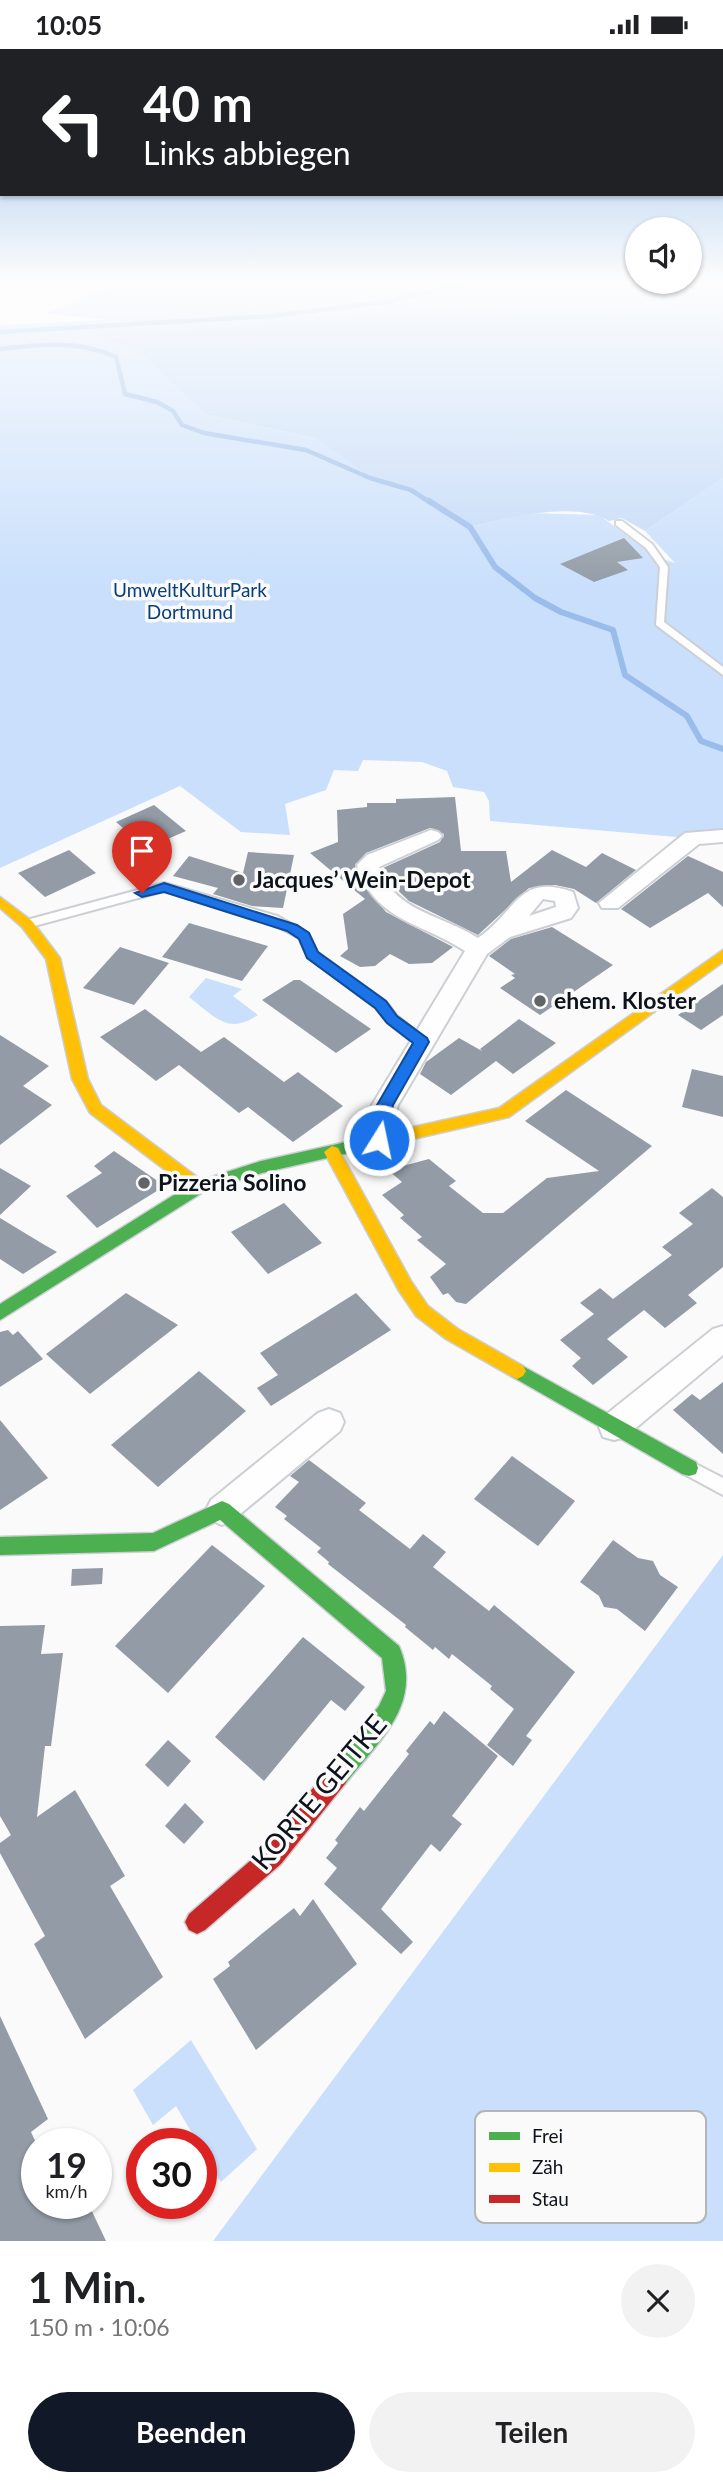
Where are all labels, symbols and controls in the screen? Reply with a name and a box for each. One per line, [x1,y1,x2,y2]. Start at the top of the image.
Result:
text: 10:05 [35,9,102,41]
text: 40 m [143,74,253,132]
icon: left [28,77,119,168]
text: Links abbiegen [143,133,351,172]
map controls [625,217,702,294]
button: sound [625,217,702,294]
park label: UmweltKulturPark Dortmund [113,578,267,623]
pin [112,821,172,893]
icon: arrive [123,832,161,870]
place label: Jacques’ Wein-Depot [253,865,471,893]
marker: Jacques’ Wein-Depot [231,872,247,888]
place label: ehem. Kloster [554,986,696,1014]
marker: ehem. Kloster [532,993,548,1009]
position arrow [342,1103,416,1177]
place label: Pizzeria Solino [158,1168,306,1196]
marker: Pizzeria Solino [136,1175,152,1191]
street label: KORTE GEITKE [243,1707,393,1876]
legend [475,2111,706,2223]
text: Frei [532,2124,563,2147]
speed limit sign: 30 [126,2128,217,2219]
text: 19 [46,2143,87,2185]
text: Zäh [532,2155,563,2178]
text: km/h [45,2180,88,2202]
text: Stau [532,2187,569,2210]
text: 1 Min. [28,2262,146,2312]
button: close [621,2264,695,2338]
text: 150 m · 10:06 [28,2313,170,2341]
button: Beenden [28,2392,355,2472]
button: Teilen [369,2392,695,2472]

